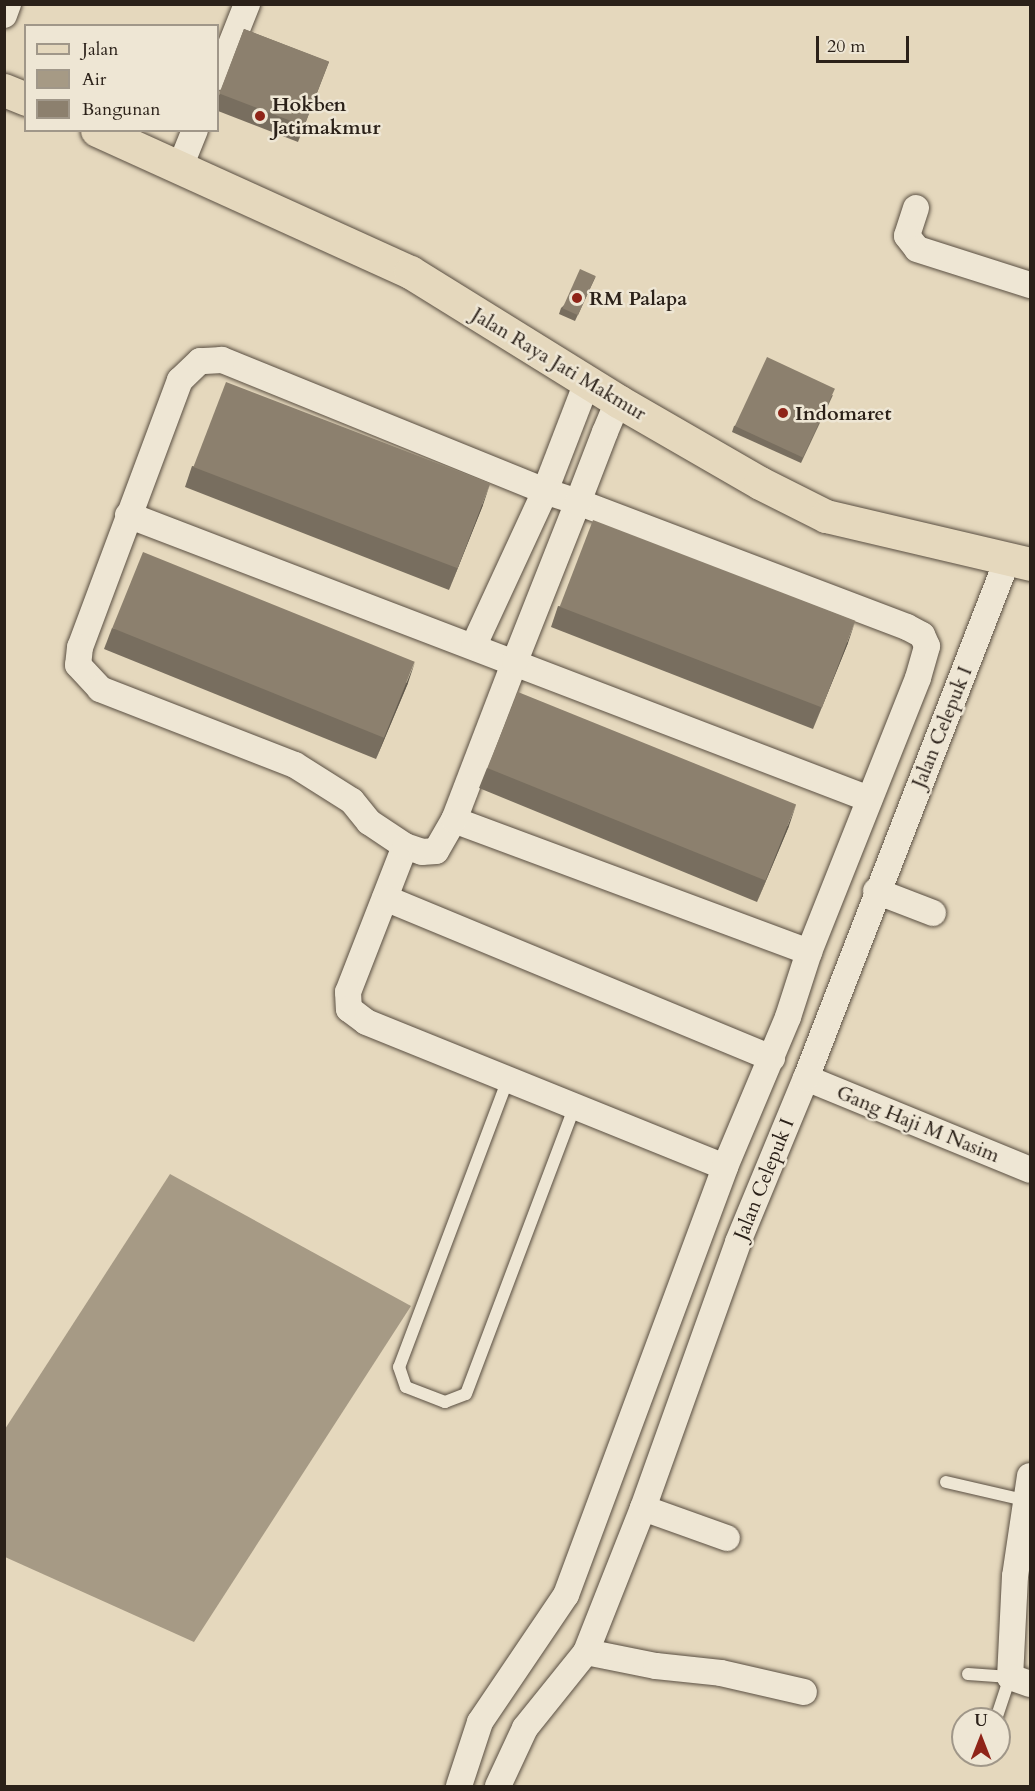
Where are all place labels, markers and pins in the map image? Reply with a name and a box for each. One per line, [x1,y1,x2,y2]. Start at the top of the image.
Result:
place label: Hokben Jatimakmur [272,92,380,139]
marker: Hokben Jatimakmur [253,109,267,123]
place label: RM Palapa [589,286,687,310]
marker: RM Palapa [570,291,584,305]
place label: Indomaret [795,401,891,425]
marker: Indomaret [776,406,790,420]

